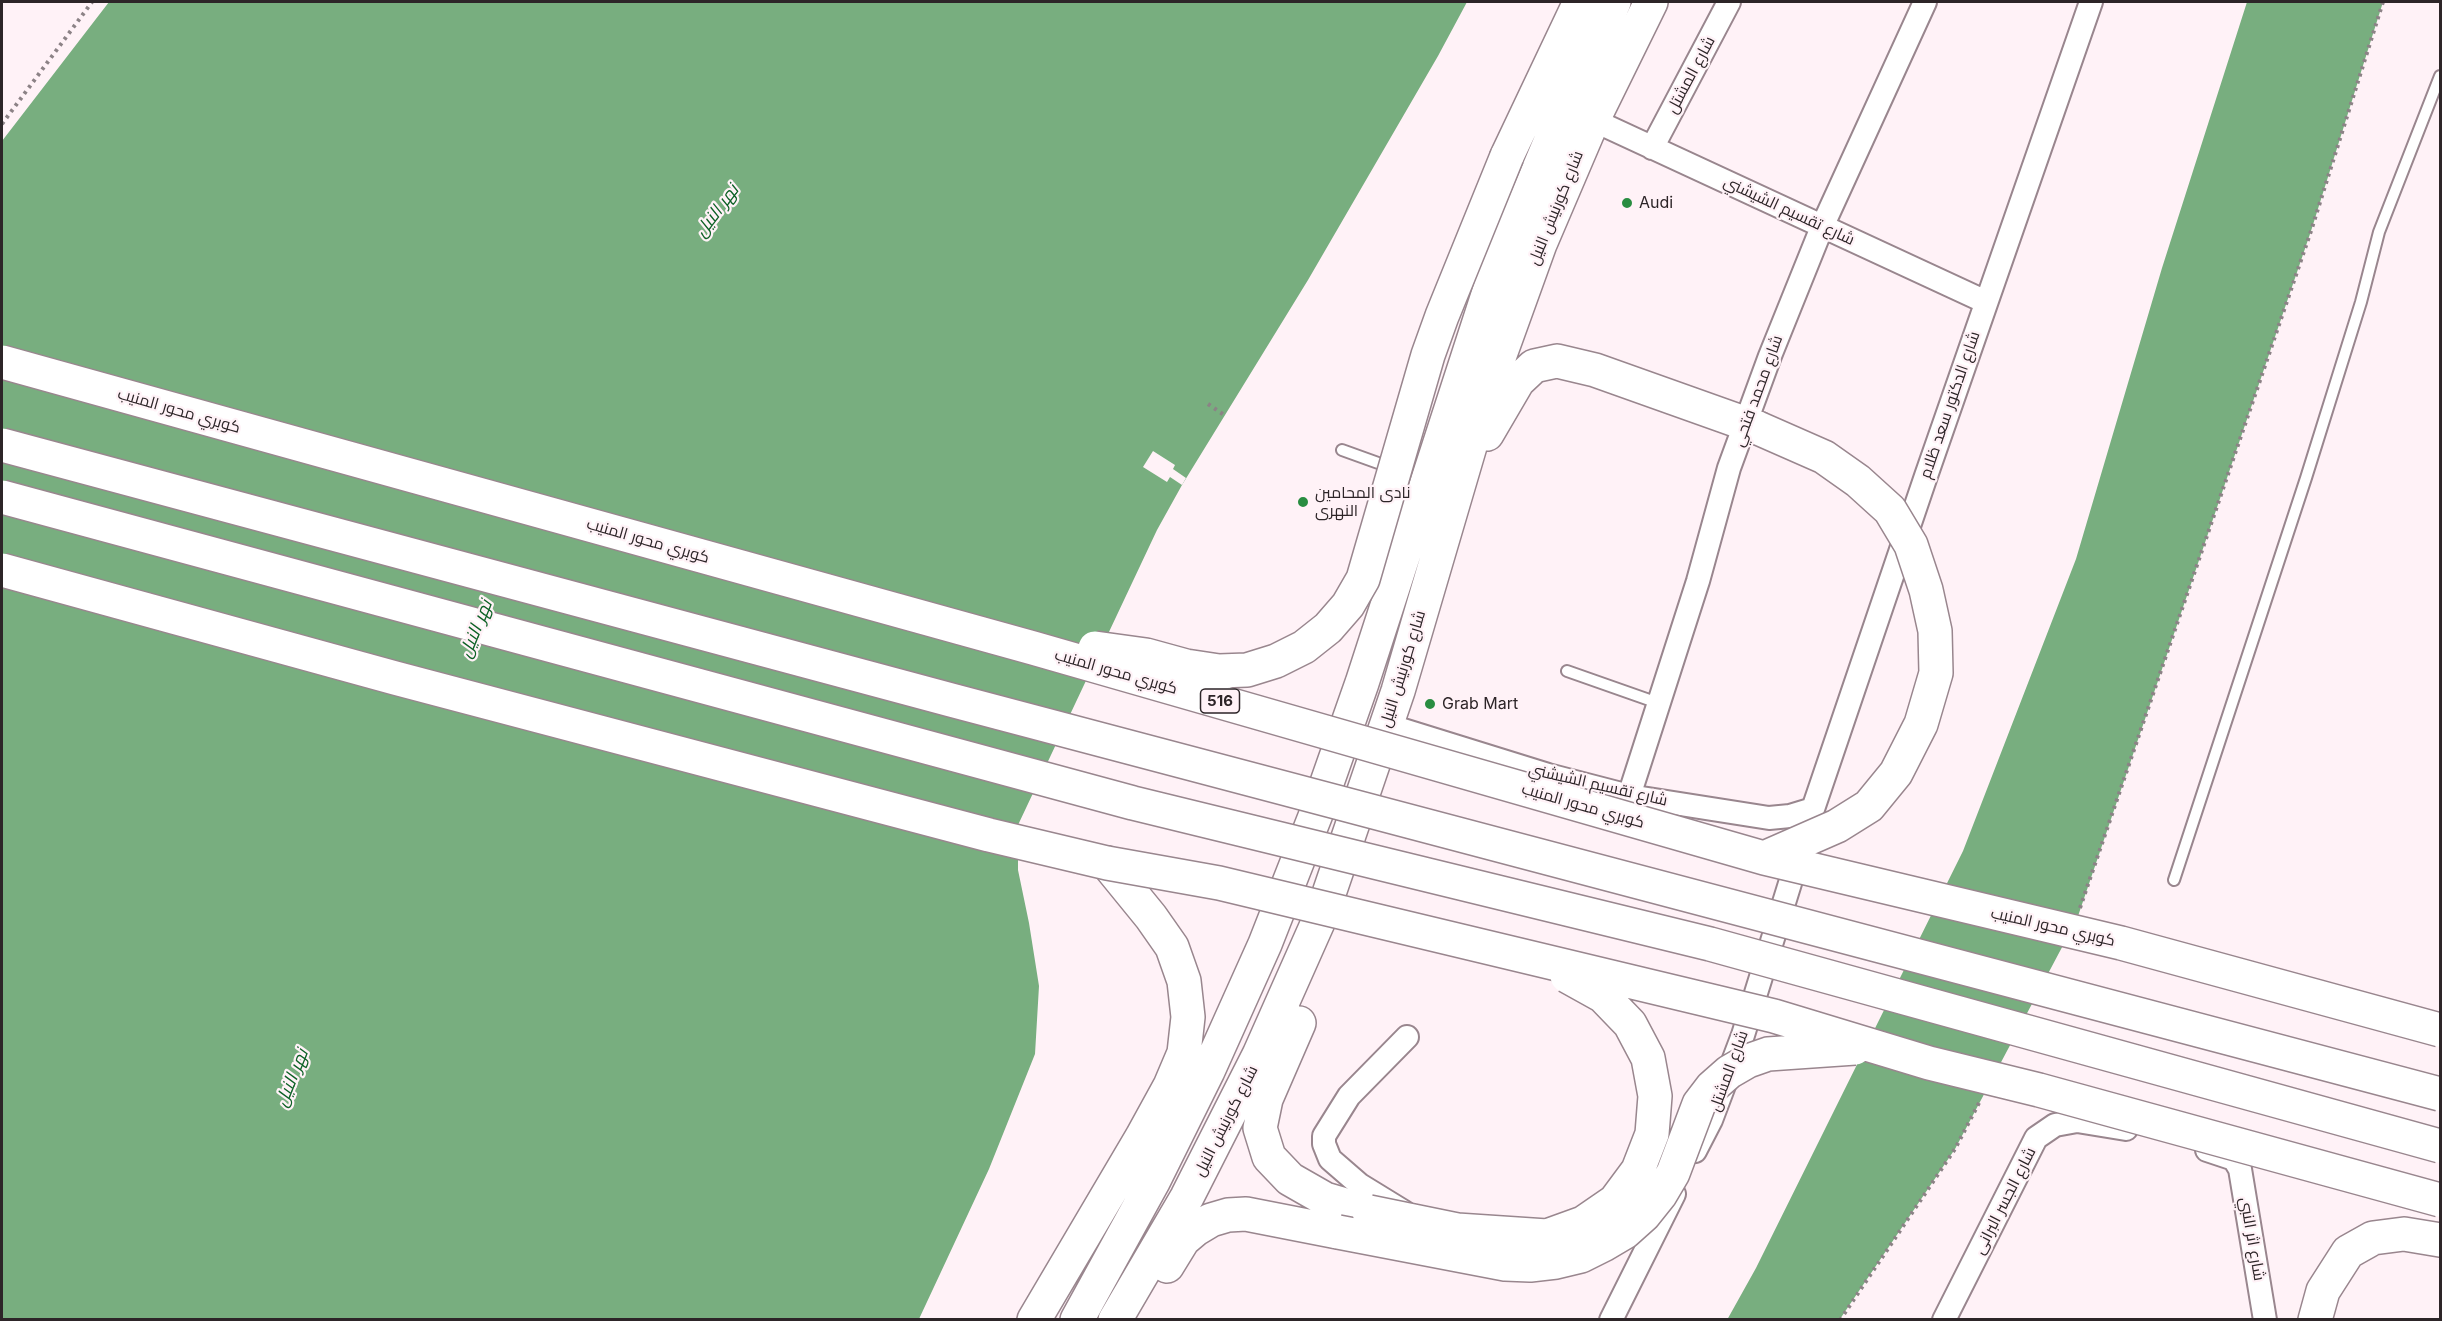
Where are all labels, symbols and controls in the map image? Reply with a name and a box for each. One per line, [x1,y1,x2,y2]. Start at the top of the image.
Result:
street label: شارع المشتل [1663,33,1719,117]
street label: شارع كورنيش النيل [1524,148,1588,268]
street label: شارع تقسيم الشيشني [1721,172,1857,250]
water label: نهر النيل [690,180,744,242]
place label: Audi [1639,193,1673,213]
marker: Audi [1620,196,1634,210]
street label: شارع الدكتور سعد ظلام [1916,329,1984,481]
street label: شارع محمد فتحي [1729,333,1787,449]
street label: كوبري محور المنيب [115,384,243,438]
place label: نادى المحامين النهرى [1315,483,1411,521]
marker: نادى المحامين النهرى [1296,495,1310,509]
street label: كوبري محور المنيب [584,514,712,568]
water label: نهر النيل [455,597,497,661]
street label: شارع كورنيش النيل [1376,608,1430,730]
street label: كوبري محور المنيب [1052,645,1180,699]
road number: 516 [1200,689,1240,713]
place label: Grab Mart [1442,694,1518,714]
marker: Grab Mart [1423,697,1437,711]
street label: شارع تقسيم الشيشني [1527,760,1669,810]
street label: كوبري محور المنيب [1519,779,1647,833]
street label: كوبري محور المنيب [1989,903,2117,951]
street label: شارع المشتل [1706,1028,1752,1114]
water label: نهر النيل [271,1046,313,1110]
street label: شارع كورنيش النيل [1190,1062,1262,1180]
street label: شارع الجسر البرانى [1970,1144,2040,1258]
street label: شارع اثر النبي [2235,1196,2269,1282]

